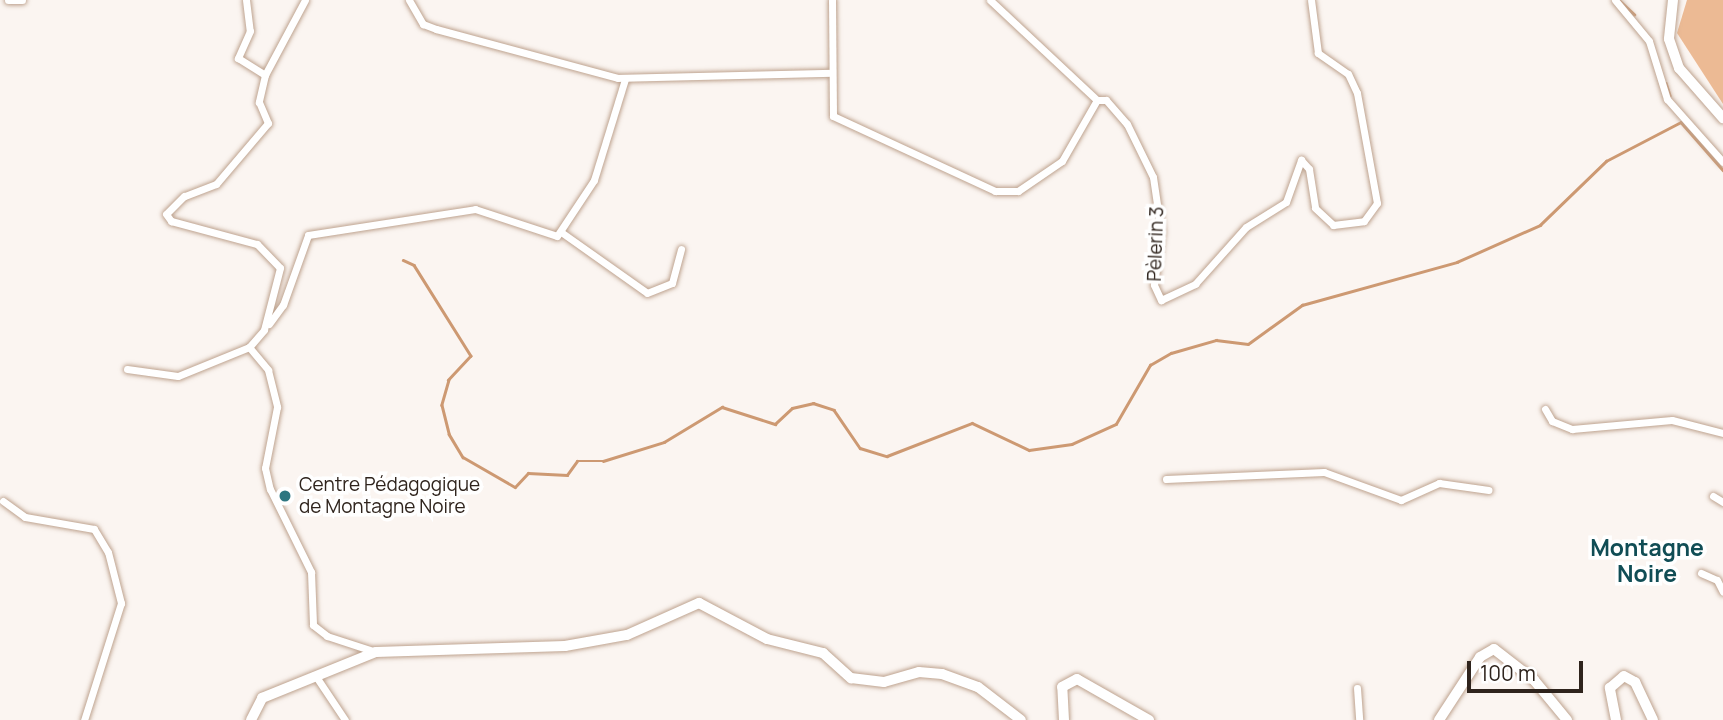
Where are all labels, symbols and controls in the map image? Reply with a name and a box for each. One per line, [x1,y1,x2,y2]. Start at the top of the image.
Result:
street label: Pèlerin 3 [1143,206,1169,282]
place label: Centre Pédagogique de Montagne Noire [299,474,480,518]
marker: Centre Pédagogique de Montagne Noire [277,488,293,504]
district label: Montagne Noire [1590,533,1704,587]
scale bar [1471,646,1586,690]
text: 100 m [1480,659,1536,687]

